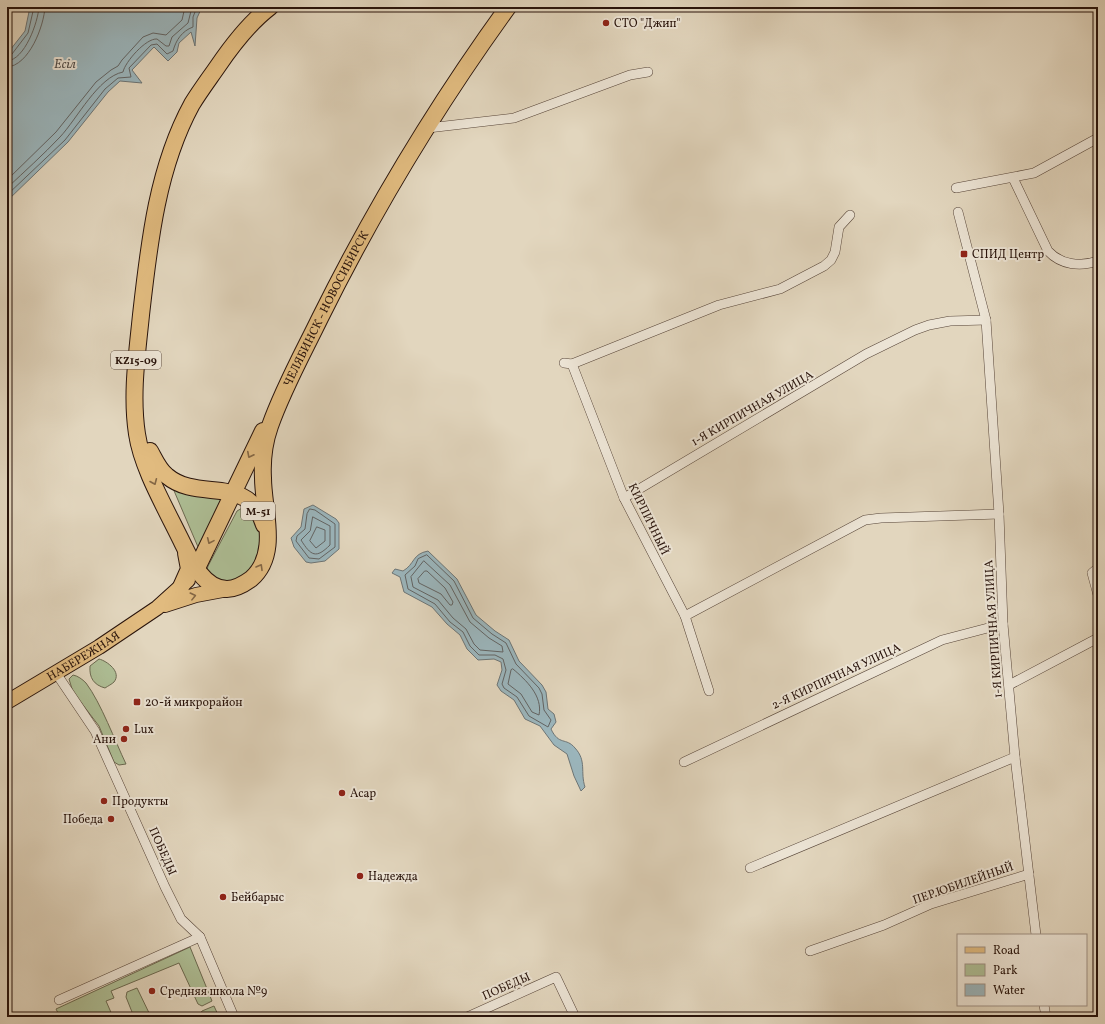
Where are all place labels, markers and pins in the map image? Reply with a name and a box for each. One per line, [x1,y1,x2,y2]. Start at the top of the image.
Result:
place label: СТО "Джип" [614,16,680,32]
marker: СТО "Джип" [601,18,611,28]
place label: СПИД Центр [972,247,1044,263]
marker: СПИД Центр [959,249,969,259]
place label: 20-й микрорайон [145,695,243,711]
marker: 20-й микрорайон [132,697,142,707]
place label: Lux [134,722,154,738]
marker: Lux [121,724,131,734]
place label: Ани [93,732,116,748]
marker: Ани [119,734,129,744]
place label: Асар [350,786,376,802]
marker: Асар [337,788,347,798]
place label: Продукты [112,794,169,810]
marker: Продукты [99,796,109,806]
place label: Победа [63,812,103,828]
marker: Победа [106,814,116,824]
place label: Надежда [368,869,418,885]
marker: Надежда [355,871,365,881]
place label: Бейбарыс [231,890,284,906]
marker: Бейбарыс [218,892,228,902]
place label: Средняя школа №9 [160,984,267,1000]
marker: Средняя школа №9 [147,986,157,996]

